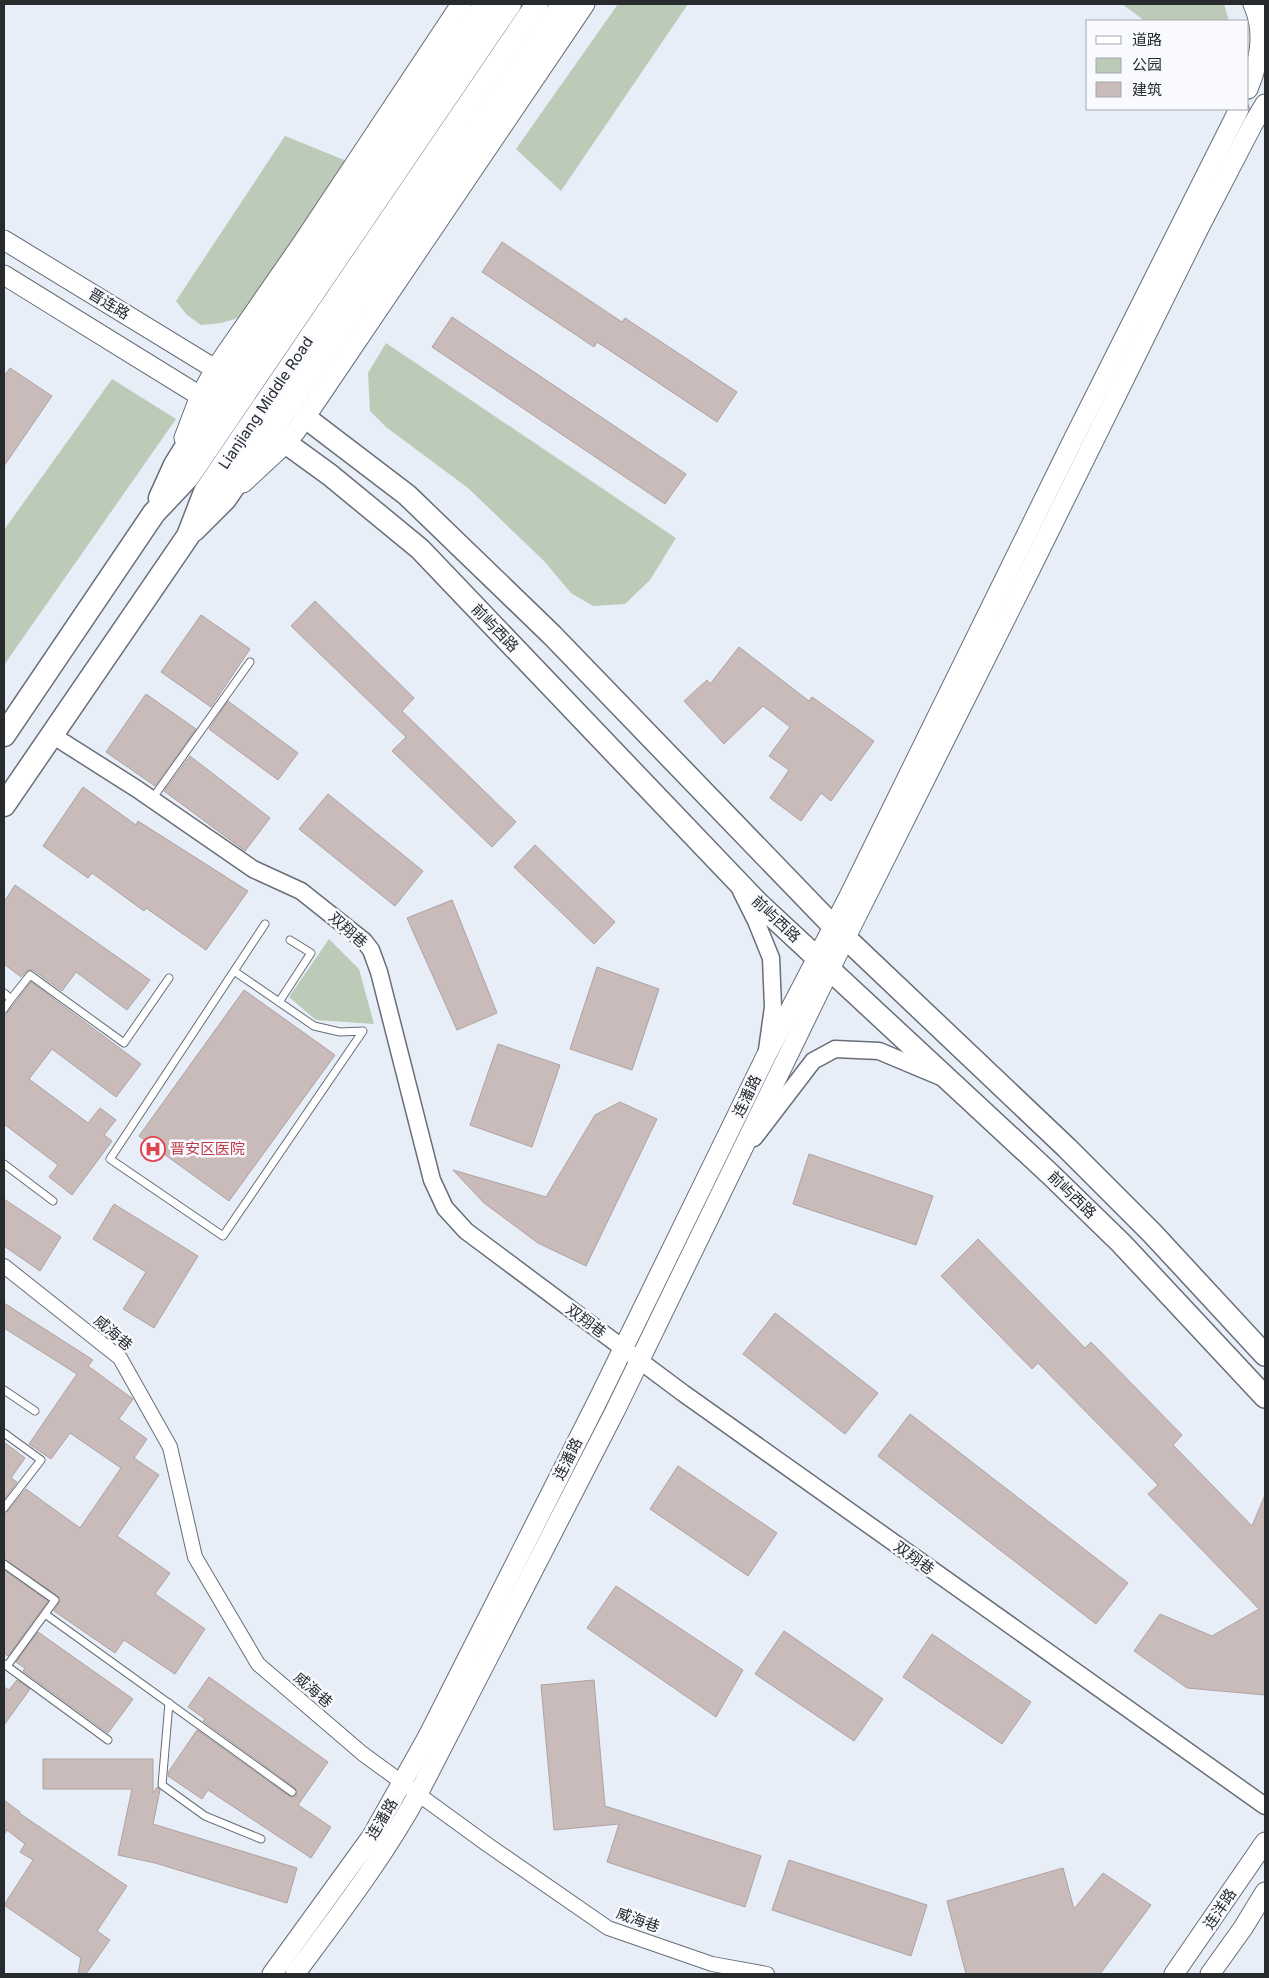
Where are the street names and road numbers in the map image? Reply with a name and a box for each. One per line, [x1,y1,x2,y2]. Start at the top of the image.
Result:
street label: 晋连路 [85,284,133,323]
street label: Lianjiang Middle Road [214,333,317,473]
street label: 前屿西路 [468,599,523,656]
street label: 前屿西路 [748,891,805,946]
street label: 双翔巷 [325,908,371,952]
street label: 连潘路 [728,1071,765,1120]
street label: 前屿西路 [1044,1167,1101,1222]
street label: 双翔巷 [563,1299,610,1342]
street label: 威海巷 [90,1311,137,1355]
street label: 连潘路 [549,1434,586,1483]
street label: 双翔巷 [891,1537,938,1579]
street label: 威海巷 [290,1668,337,1712]
street label: 连潘路 [362,1795,401,1843]
street label: 连洋路 [1199,1885,1240,1933]
street label: 威海巷 [614,1903,663,1936]

